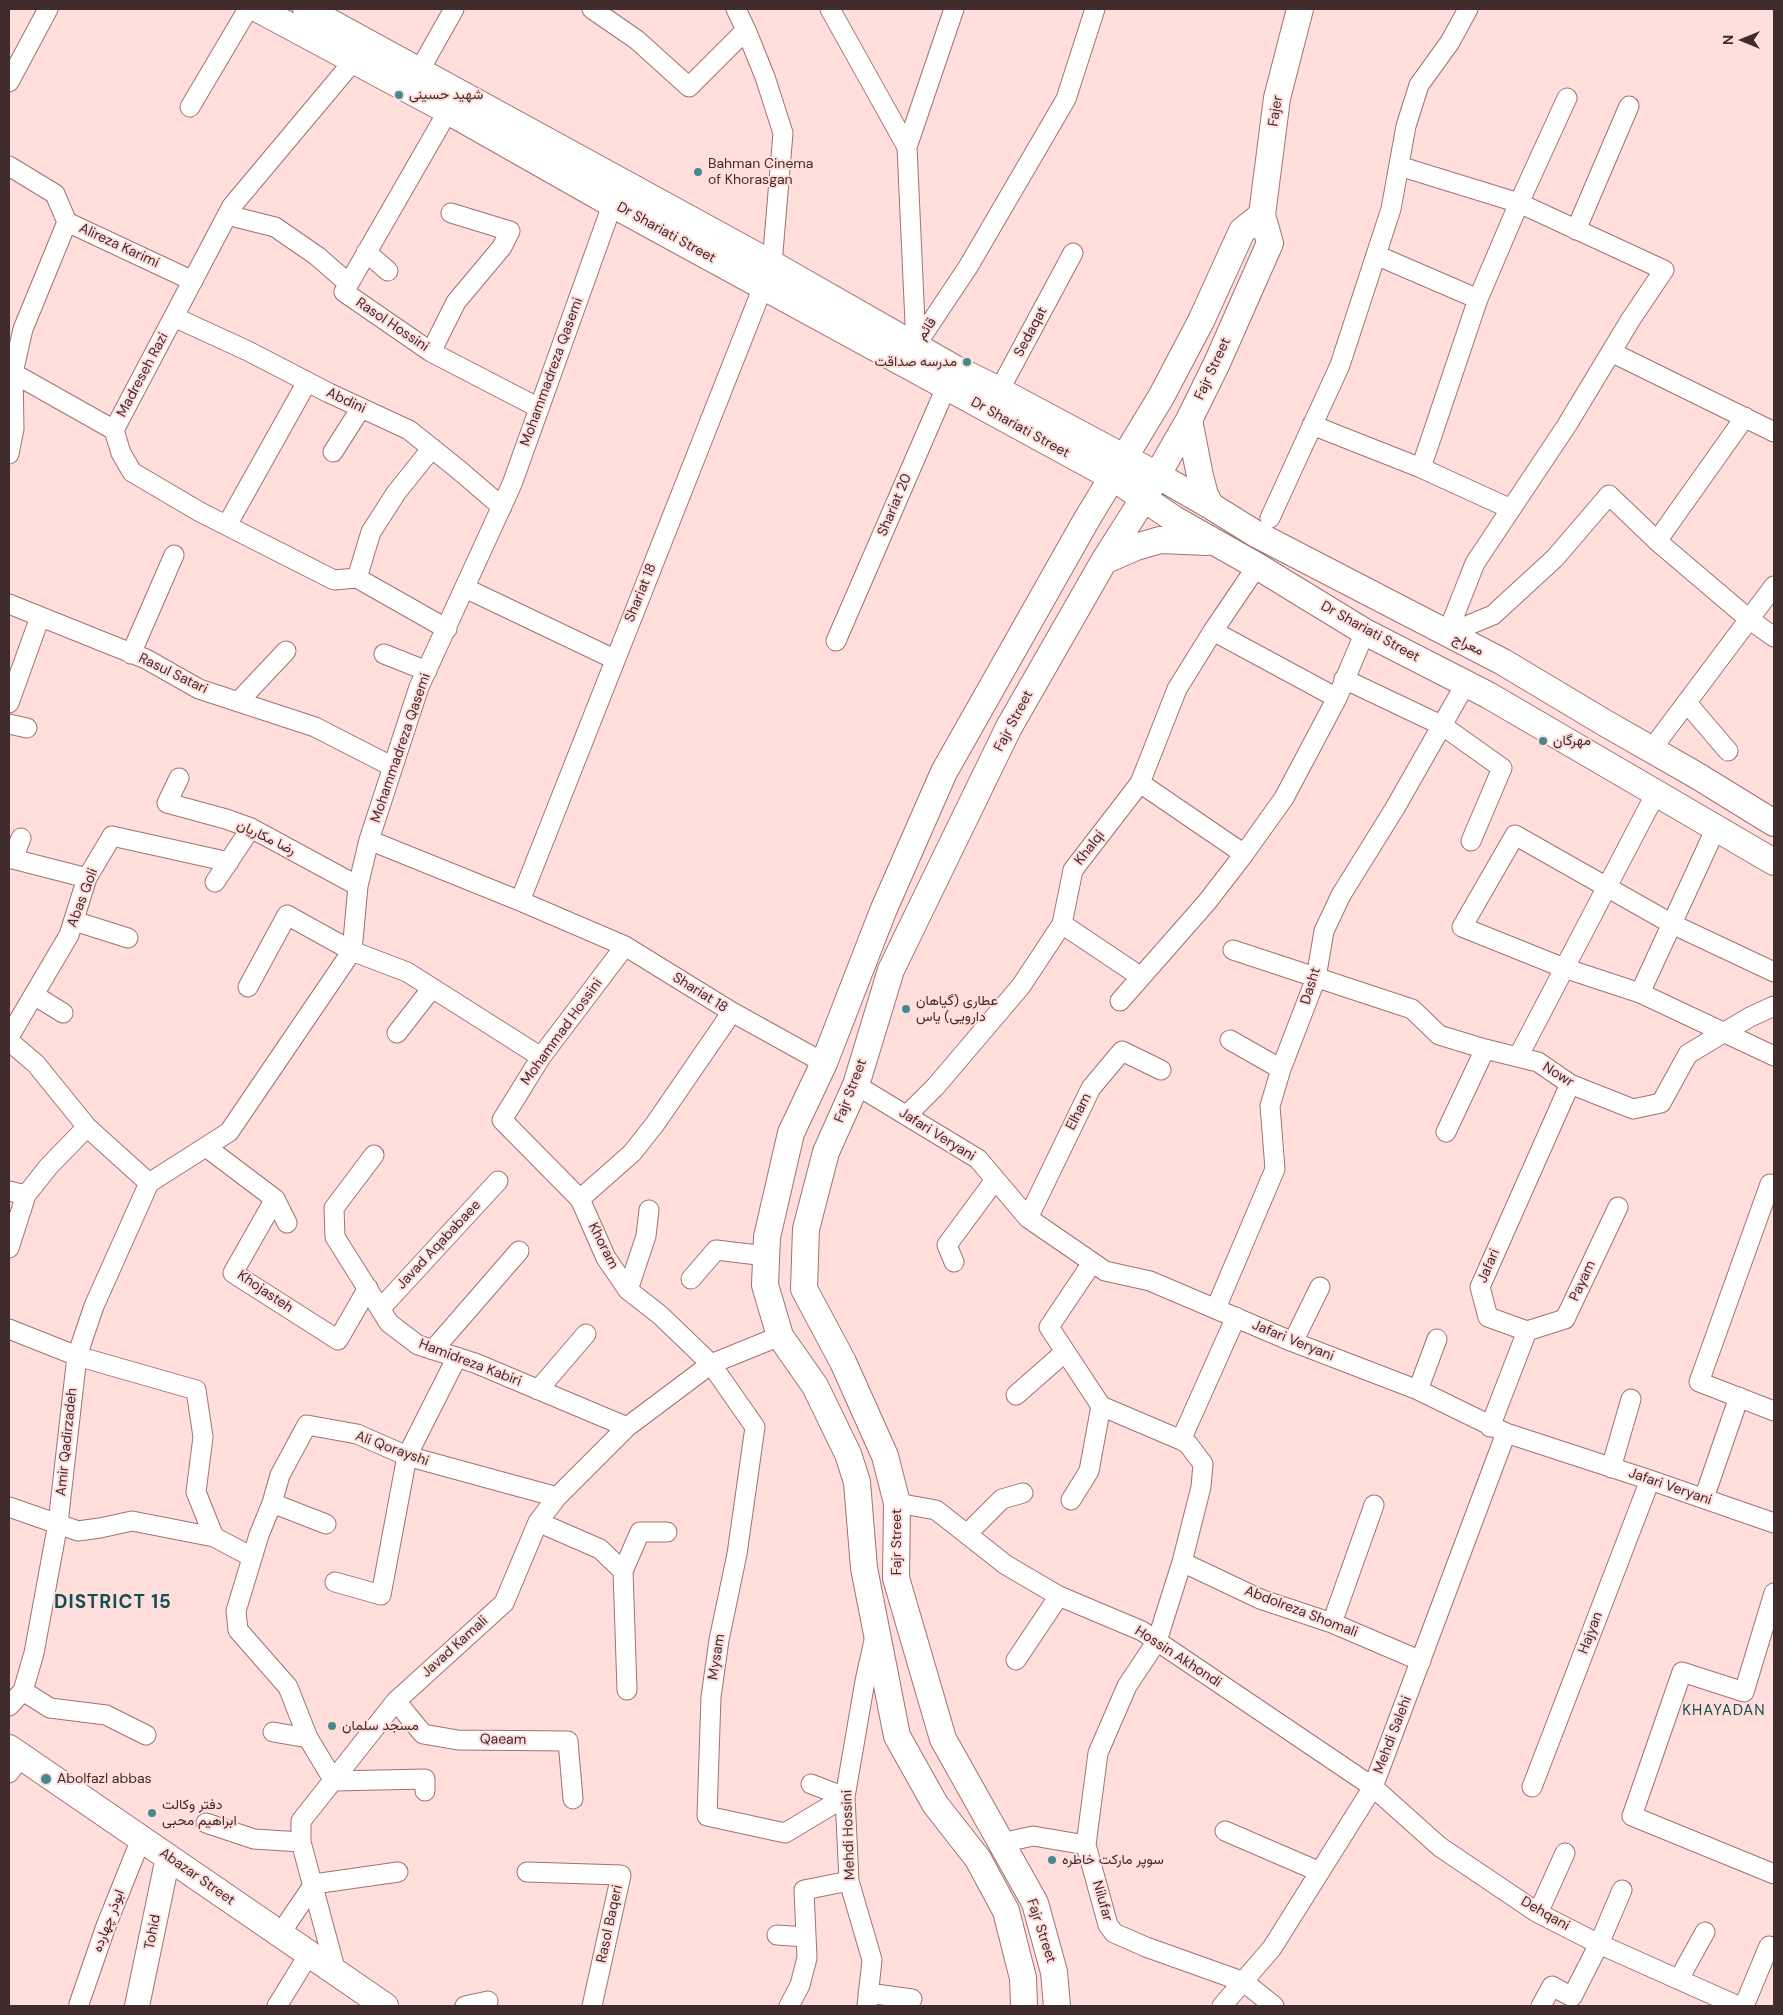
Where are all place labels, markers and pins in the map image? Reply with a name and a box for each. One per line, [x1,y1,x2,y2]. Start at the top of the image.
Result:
place label: شهید حسینی [409,87,483,103]
marker: شهید حسینی [393,89,405,101]
place label: Bahman Cinema of Khorasgan [708,156,813,188]
marker: Bahman Cinema of Khorasgan [692,166,704,178]
place label: مدرسه صداقت [875,354,957,370]
marker: مدرسه صداقت [961,356,973,368]
place label: مهرگان [1553,733,1591,749]
marker: مهرگان [1537,735,1549,747]
place label: عطاری (گیاهان دارویی) یاس [916,993,998,1026]
marker: عطاری (گیاهان دارویی) یاس [900,1003,912,1015]
place label: مسجد سلمان [342,1718,419,1734]
marker: مسجد سلمان [326,1720,338,1732]
place label: Abolfazl abbas [57,1771,152,1787]
marker: Abolfazl abbas [39,1772,53,1786]
place label: دفتر وکالت ابراهیم محبی [162,1797,237,1830]
marker: دفتر وکالت ابراهیم محبی [146,1807,158,1819]
place label: سوپر مارکت خاطره [1062,1852,1164,1868]
marker: سوپر مارکت خاطره [1046,1854,1058,1866]

